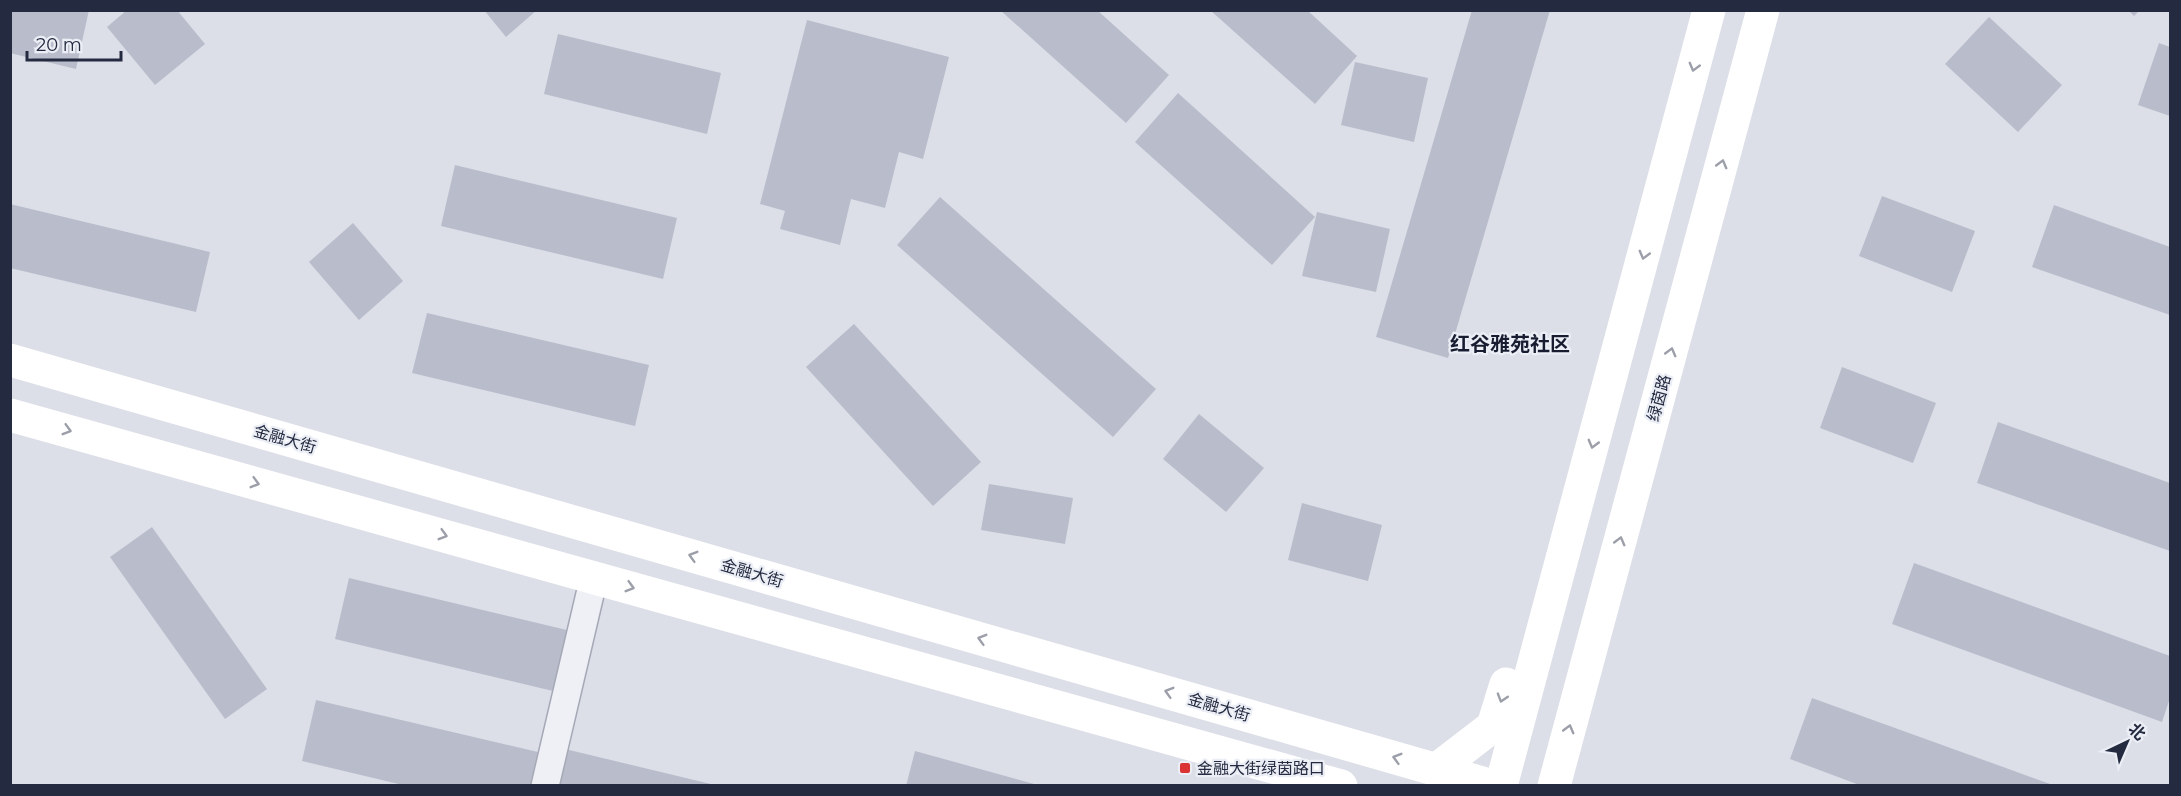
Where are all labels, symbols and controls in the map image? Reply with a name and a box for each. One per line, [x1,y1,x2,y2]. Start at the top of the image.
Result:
scale bar [27,24,122,62]
text: 20 m [36,34,82,56]
one-way arrow [1689,62,1702,72]
one-way arrow [1715,159,1727,170]
one-way arrow [1638,250,1651,260]
district label: 红谷雅苑社区 [1450,332,1570,356]
one-way arrow [1664,348,1676,358]
street label: 绿茵路 [1644,372,1674,424]
street label: 金融大街 [252,421,318,457]
one-way arrow [61,423,72,435]
one-way arrow [1588,438,1600,448]
one-way arrow [250,475,260,488]
one-way arrow [437,528,447,540]
one-way arrow [1613,536,1625,547]
one-way arrow [688,551,699,563]
street label: 金融大街 [719,555,785,591]
one-way arrow [624,580,635,592]
one-way arrow [977,633,987,646]
one-way arrow [1164,687,1175,699]
street label: 金融大街 [1186,689,1252,725]
one-way arrow [1497,693,1509,703]
north arrow [2097,712,2157,772]
text: 北 [2125,719,2149,744]
one-way arrow [1562,724,1574,735]
one-way arrow [1392,753,1403,765]
place label: 金融大街绿茵路口 [1197,759,1325,778]
marker: 金融大街绿茵路口 [1178,761,1192,775]

